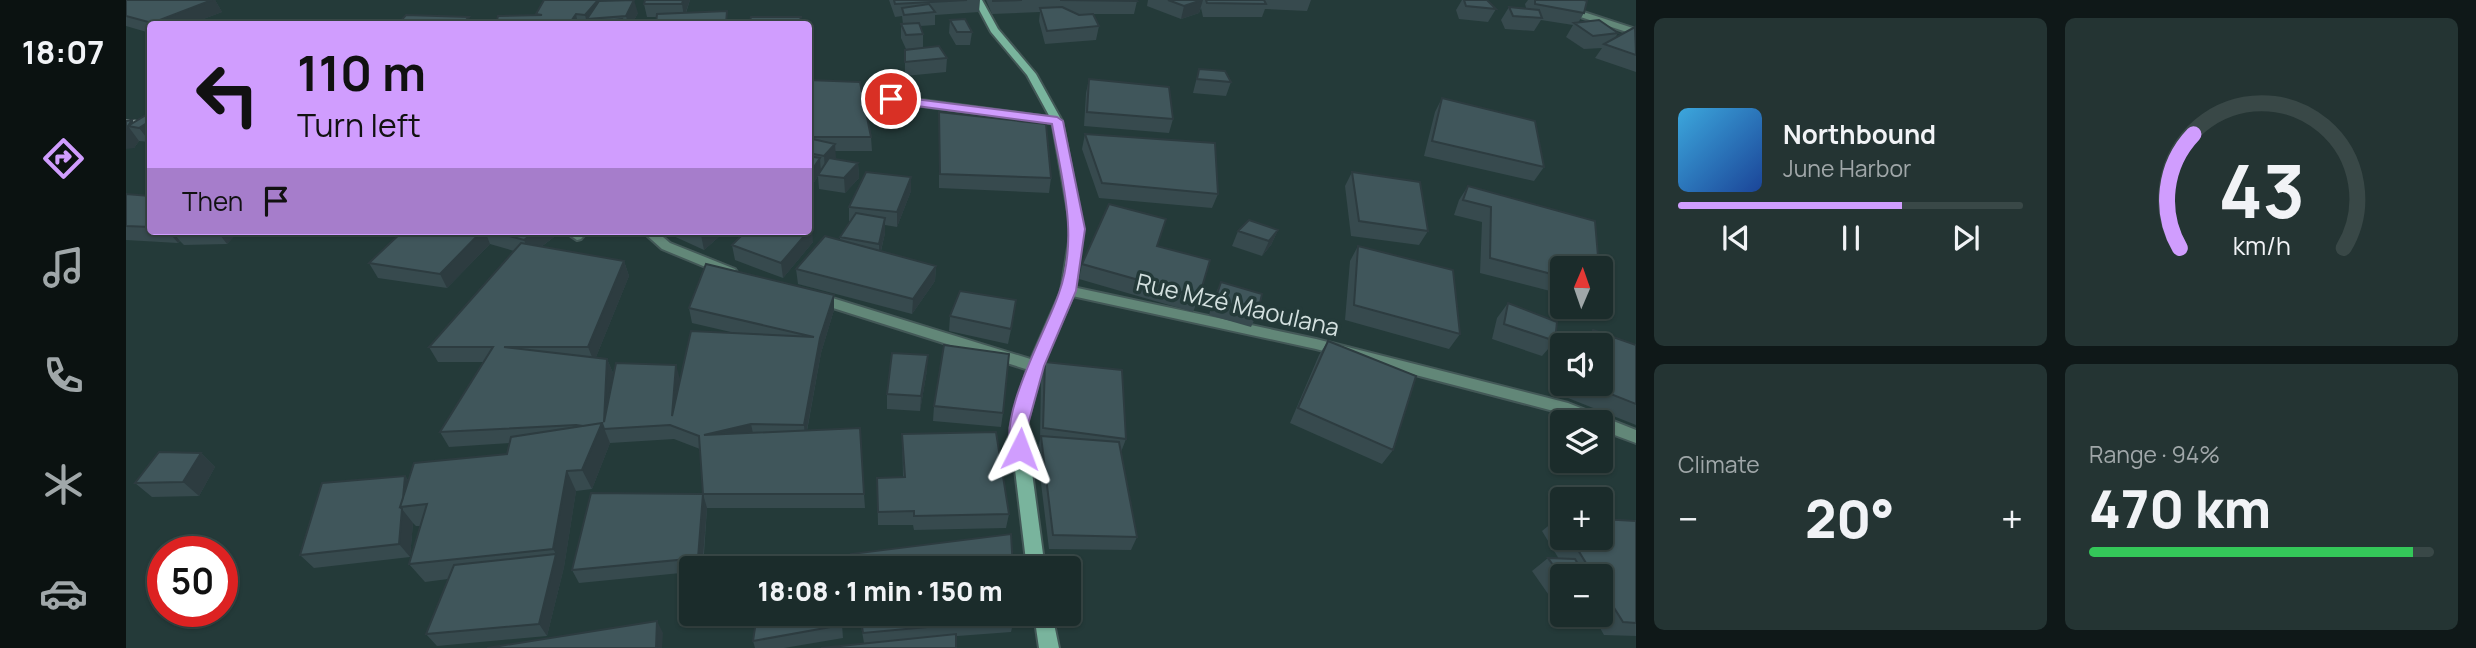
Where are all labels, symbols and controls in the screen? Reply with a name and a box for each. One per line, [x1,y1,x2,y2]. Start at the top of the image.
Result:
text: 18:07 [22,30,104,74]
text: 110 m [297,39,426,106]
icon: left [182,49,273,140]
pin [861,69,921,129]
icon: arrive [872,80,910,118]
text: Turn left [297,103,421,147]
text: Northbound [1783,116,1936,152]
icon: directions [39,134,88,183]
text: 43 [2218,141,2305,241]
text: June Harbor [1783,152,1911,184]
icon: arrive [257,182,295,220]
text: Then [182,183,243,219]
icon: previous [1717,219,1755,257]
icon: pause [1832,219,1870,257]
icon: next [1947,219,1985,257]
text: km/h [2232,228,2291,263]
icon: music [39,243,88,292]
north arrow [1550,256,1614,318]
map controls [1550,256,1613,627]
street label: Rue Mzé Maoulana [1133,265,1343,343]
button: sound [1550,333,1613,396]
icon: phone [39,351,88,400]
button: layers [1550,410,1613,473]
position arrow [983,412,1057,486]
text: Range · 94% [2089,438,2220,470]
text: Climate [1678,448,1760,480]
icon: climate [39,460,88,509]
text: 470 km [2089,473,2271,544]
text: 20° [1805,483,1895,554]
button: + [1550,487,1613,550]
text: − [1678,492,1699,544]
text: + [2001,492,2023,544]
speed limit sign: 50 [147,536,238,627]
button: − [1550,564,1613,627]
icon: car [39,569,88,618]
text: 18:08 · 1 min · 150 m [757,573,1003,609]

